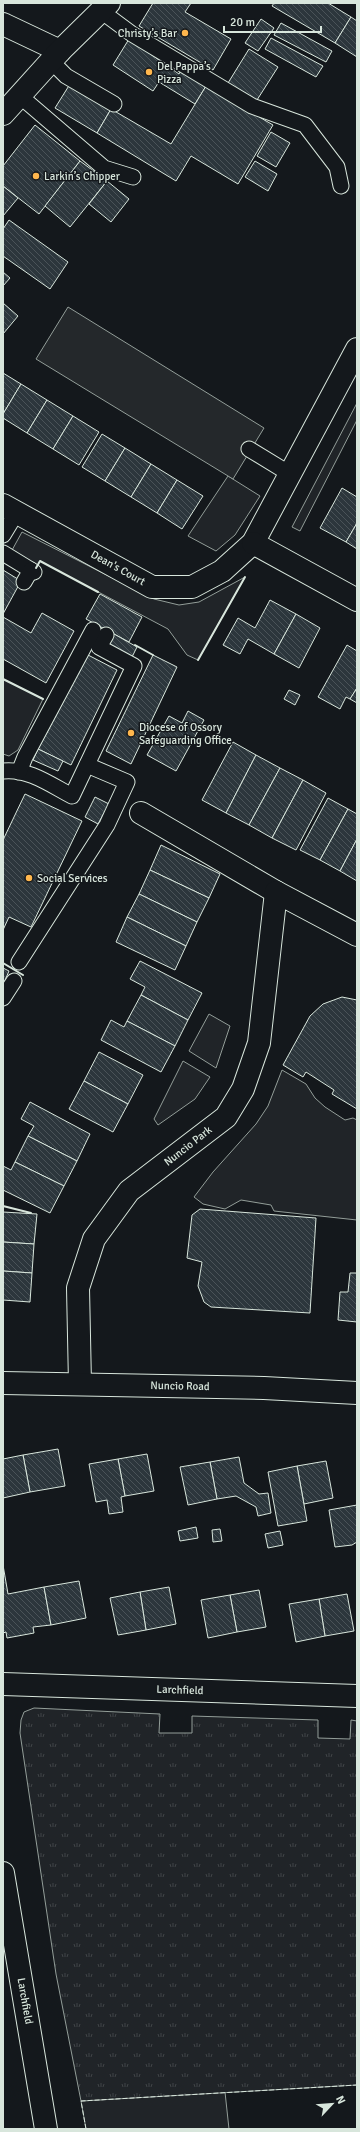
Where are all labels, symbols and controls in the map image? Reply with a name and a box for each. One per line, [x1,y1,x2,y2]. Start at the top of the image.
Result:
scale bar [224,8,321,34]
text: 20 m [230,15,255,30]
place label: Christy’s Bar [118,27,177,40]
marker: Christy’s Bar [180,28,190,38]
place label: Del Pappa’s Pizza [157,60,211,86]
marker: Del Pappa’s Pizza [144,67,154,77]
place label: Larkin’s Chipper [44,170,120,183]
marker: Larkin’s Chipper [31,171,41,181]
street label: Dean's Court [89,548,148,588]
place label: Diocese of Ossory Safeguarding Office [139,721,232,747]
marker: Diocese of Ossory Safeguarding Office [126,728,136,738]
place label: Social Services [37,872,108,885]
marker: Social Services [24,873,34,883]
street label: Nuncio Park [162,1123,215,1169]
street label: Nuncio Road [150,1379,210,1393]
street label: Larchfield [156,1683,204,1697]
street label: Larchfield [15,1977,36,2025]
north arrow [312,2084,352,2124]
text: N [333,2094,348,2106]

